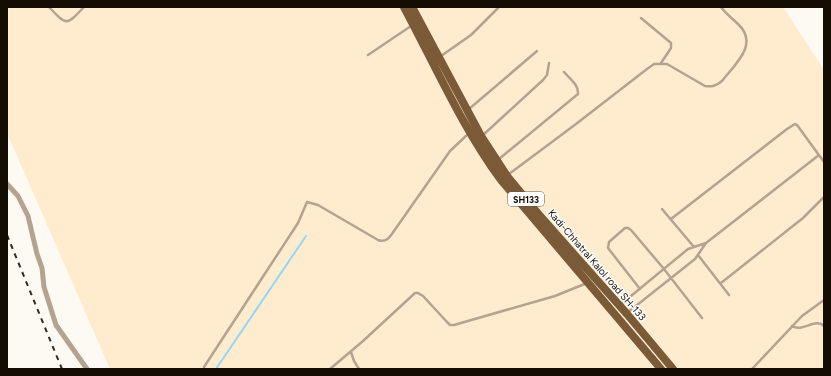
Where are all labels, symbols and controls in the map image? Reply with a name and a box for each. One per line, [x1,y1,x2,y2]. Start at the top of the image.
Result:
road number: SH133 [508,192,544,206]
street label: Kadi-Chhatral Kalol road SH-133 [545,207,649,323]

